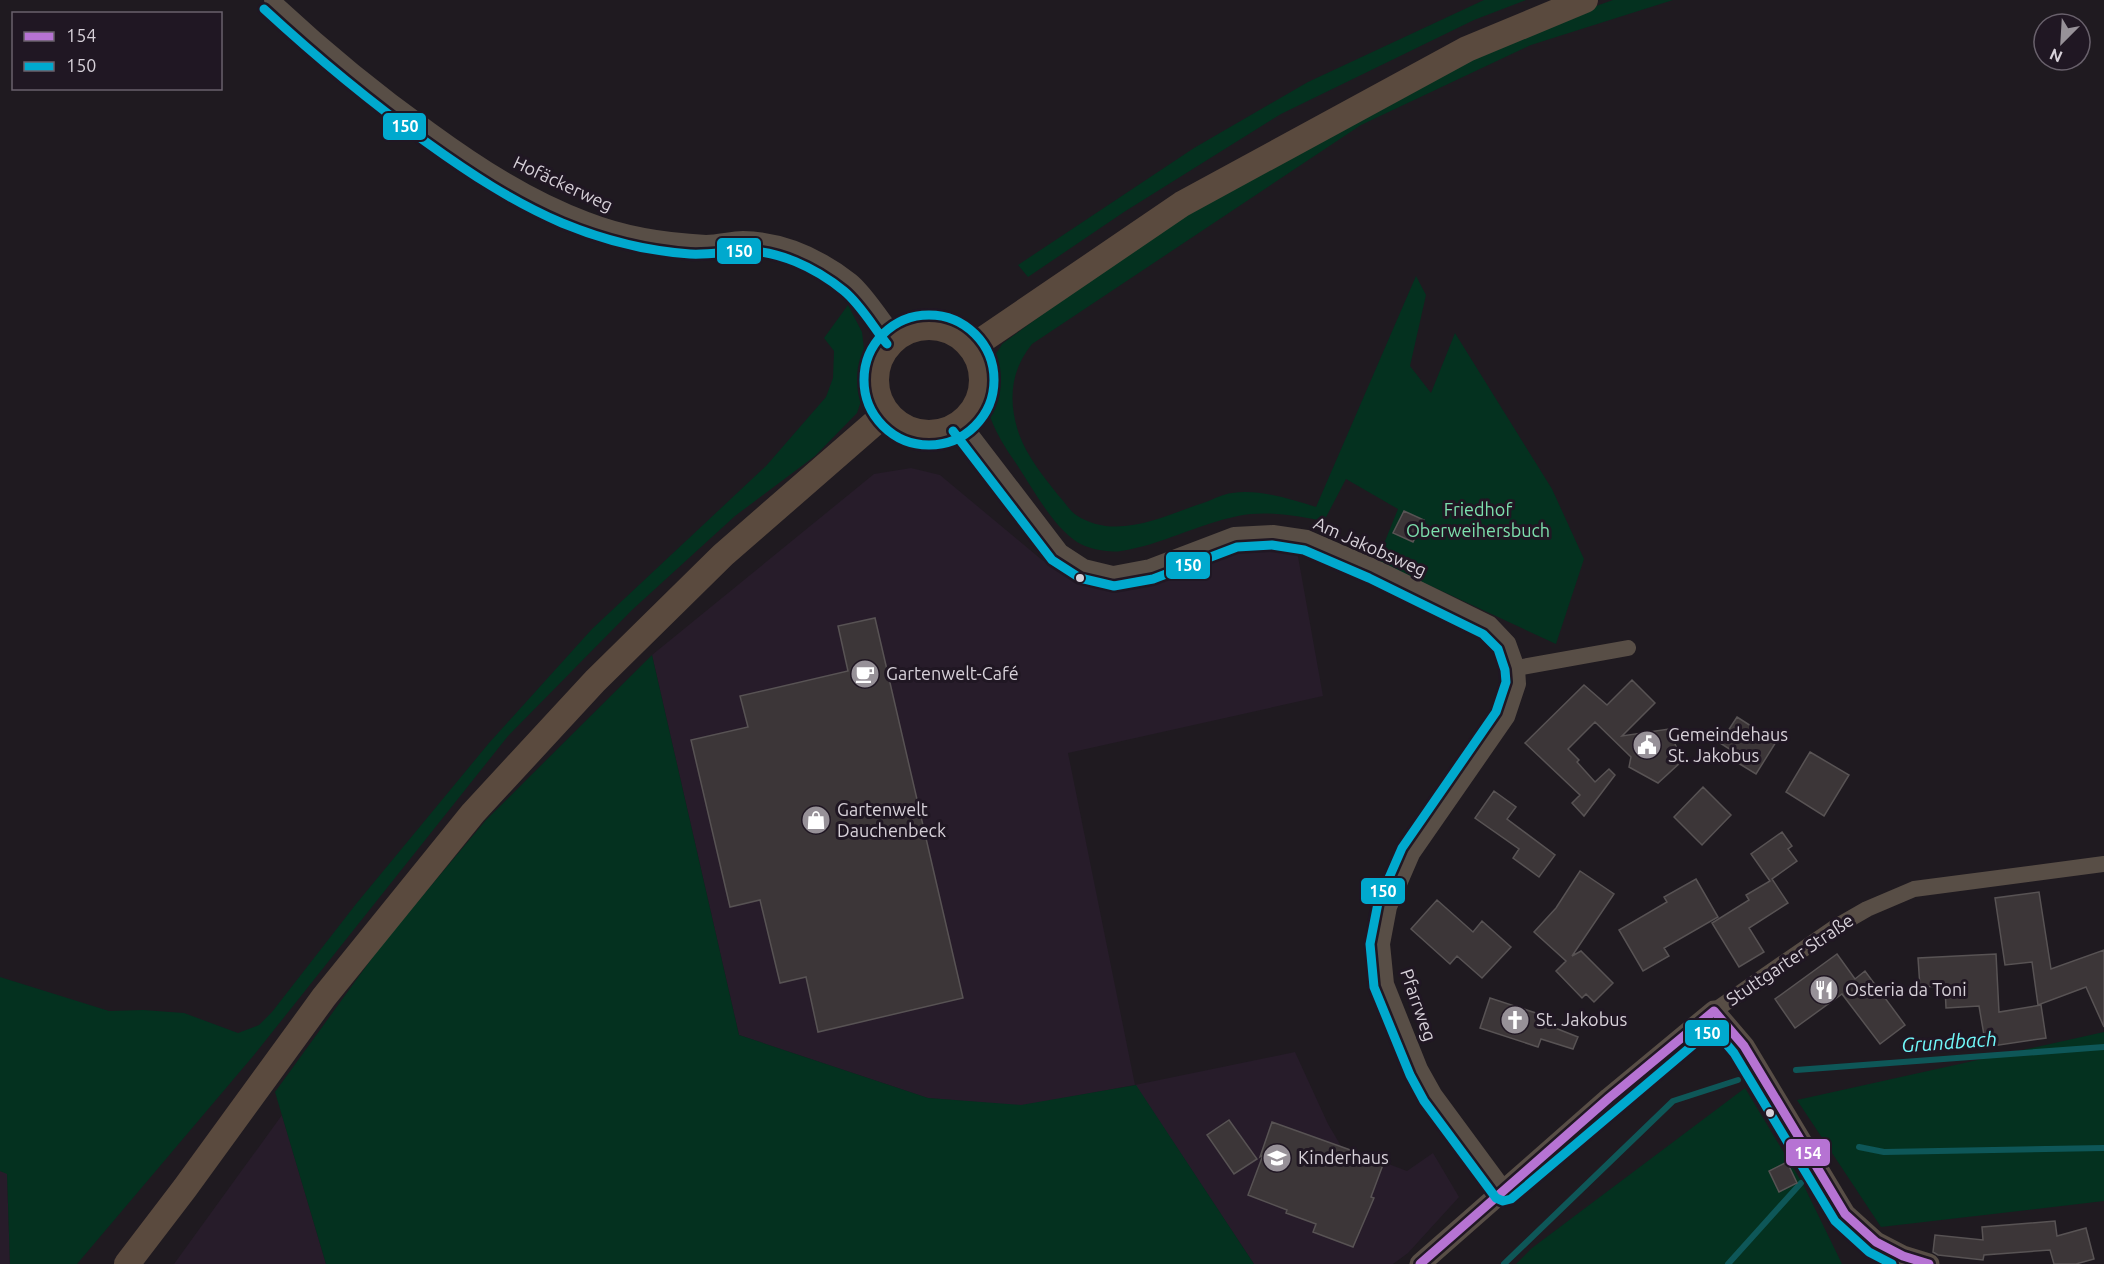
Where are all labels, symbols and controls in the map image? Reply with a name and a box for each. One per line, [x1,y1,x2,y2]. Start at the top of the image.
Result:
legend [12,12,222,90]
north arrow [2032,12,2092,72]
text: 154 [66,25,96,45]
text: N [2047,45,2065,66]
text: 150 [66,55,96,75]
line badge: 150 [382,112,427,141]
text: 150 [391,117,419,135]
street label: Hofäckerweg [510,151,616,215]
line badge: 150 [716,237,762,265]
text: 150 [725,242,753,260]
park label: Friedhof Oberweihersbuch [1406,499,1550,540]
street label: Am Jakobsweg [1311,512,1430,580]
line badge: 150 [1165,551,1211,580]
text: 150 [1174,556,1202,574]
unlabelled marker [1074,572,1086,584]
cafe icon: Gartenwelt-Café [849,658,881,690]
place label: Gartenwelt-Café [886,663,1019,683]
place label: Gemeindehaus St. Jakobus [1668,724,1788,765]
public building icon: Gemeindehaus St. Jakobus [1631,729,1663,761]
place label: Gartenwelt Dauchenbeck [837,799,946,840]
shop icon: Gartenwelt Dauchenbeck [800,804,832,836]
line badge: 150 [1360,877,1406,905]
text: 150 [1369,882,1397,900]
street label: Stuttgarter Straße [1722,909,1857,1009]
street label: Pfarrweg [1397,966,1441,1043]
restaurant icon: Osteria da Toni [1808,974,1840,1006]
place label: Osteria da Toni [1845,979,1967,999]
church icon: St. Jakobus [1499,1004,1531,1036]
place label: St. Jakobus [1536,1009,1627,1029]
line badge: 150 [1684,1019,1730,1047]
text: 150 [1693,1024,1721,1042]
water label: Grundbach [1900,1027,1998,1056]
unlabelled marker [1764,1107,1776,1119]
line badge: 154 [1785,1138,1831,1167]
school or university icon: Kinderhaus [1261,1142,1293,1174]
text: 154 [1794,1144,1822,1162]
place label: Kinderhaus [1298,1147,1389,1167]

